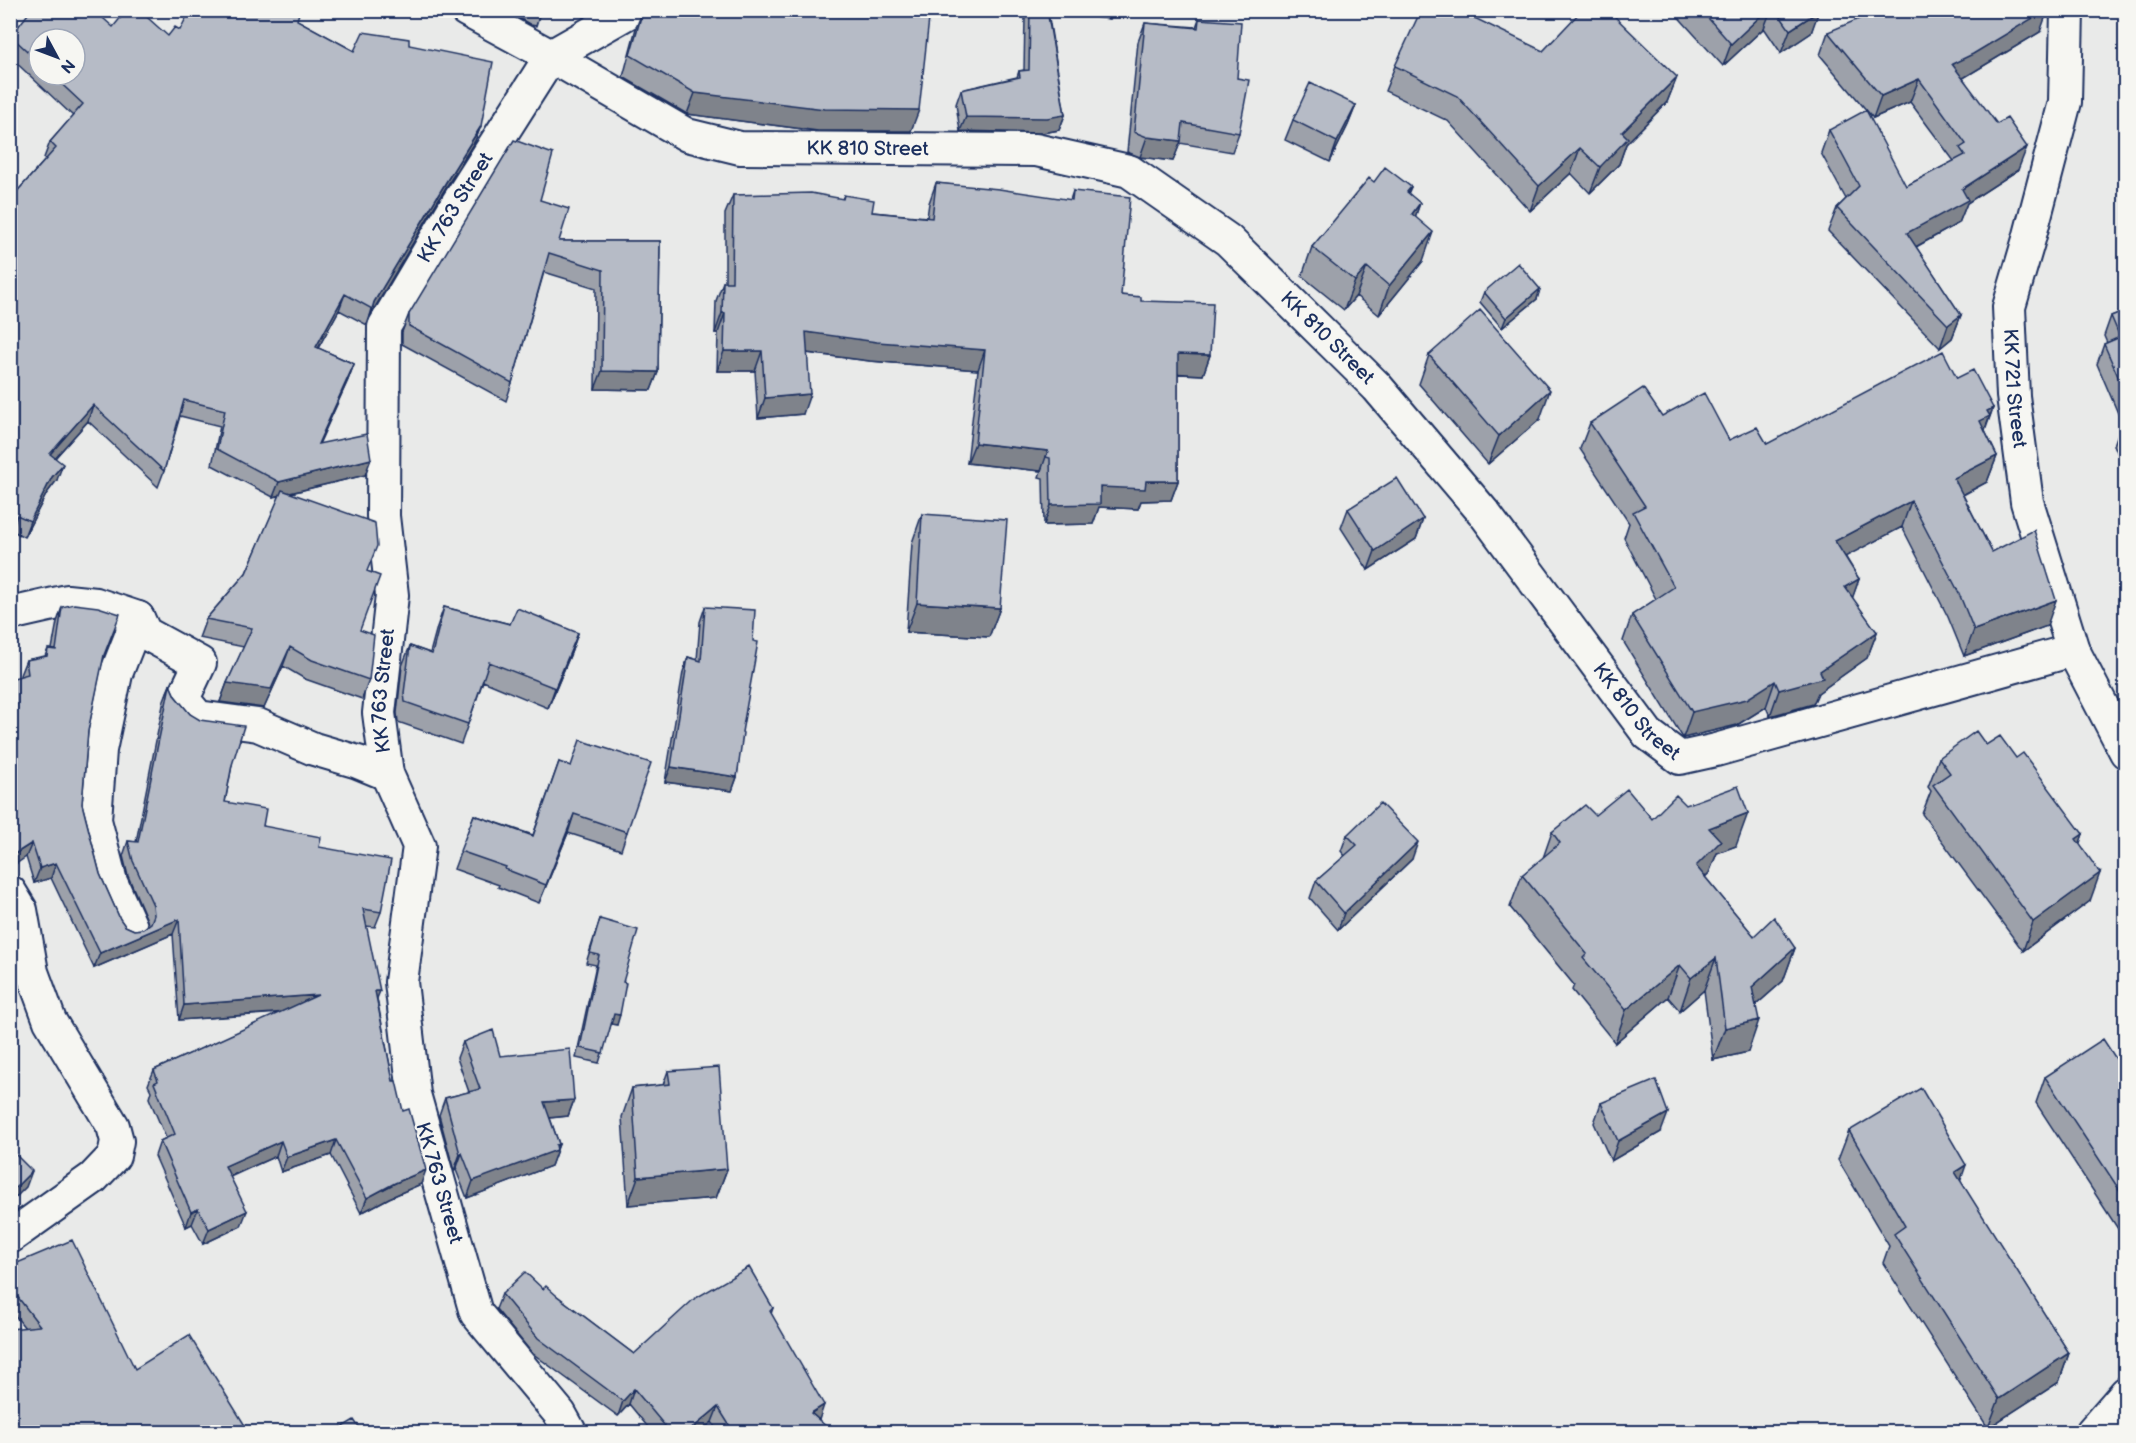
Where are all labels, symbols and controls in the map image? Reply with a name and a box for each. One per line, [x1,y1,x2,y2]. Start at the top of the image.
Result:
north arrow [27,27,87,87]
text: N [56,55,78,77]
street label: KK 810 Street [806,136,929,161]
street label: KK 763 Street [413,148,498,267]
street label: KK 810 Street [1275,286,1379,389]
street label: KK 721 Street [1998,328,2032,449]
street label: KK 763 Street [367,627,400,755]
street label: KK 810 Street [1587,658,1685,766]
street label: KK 763 Street [410,1120,468,1246]

